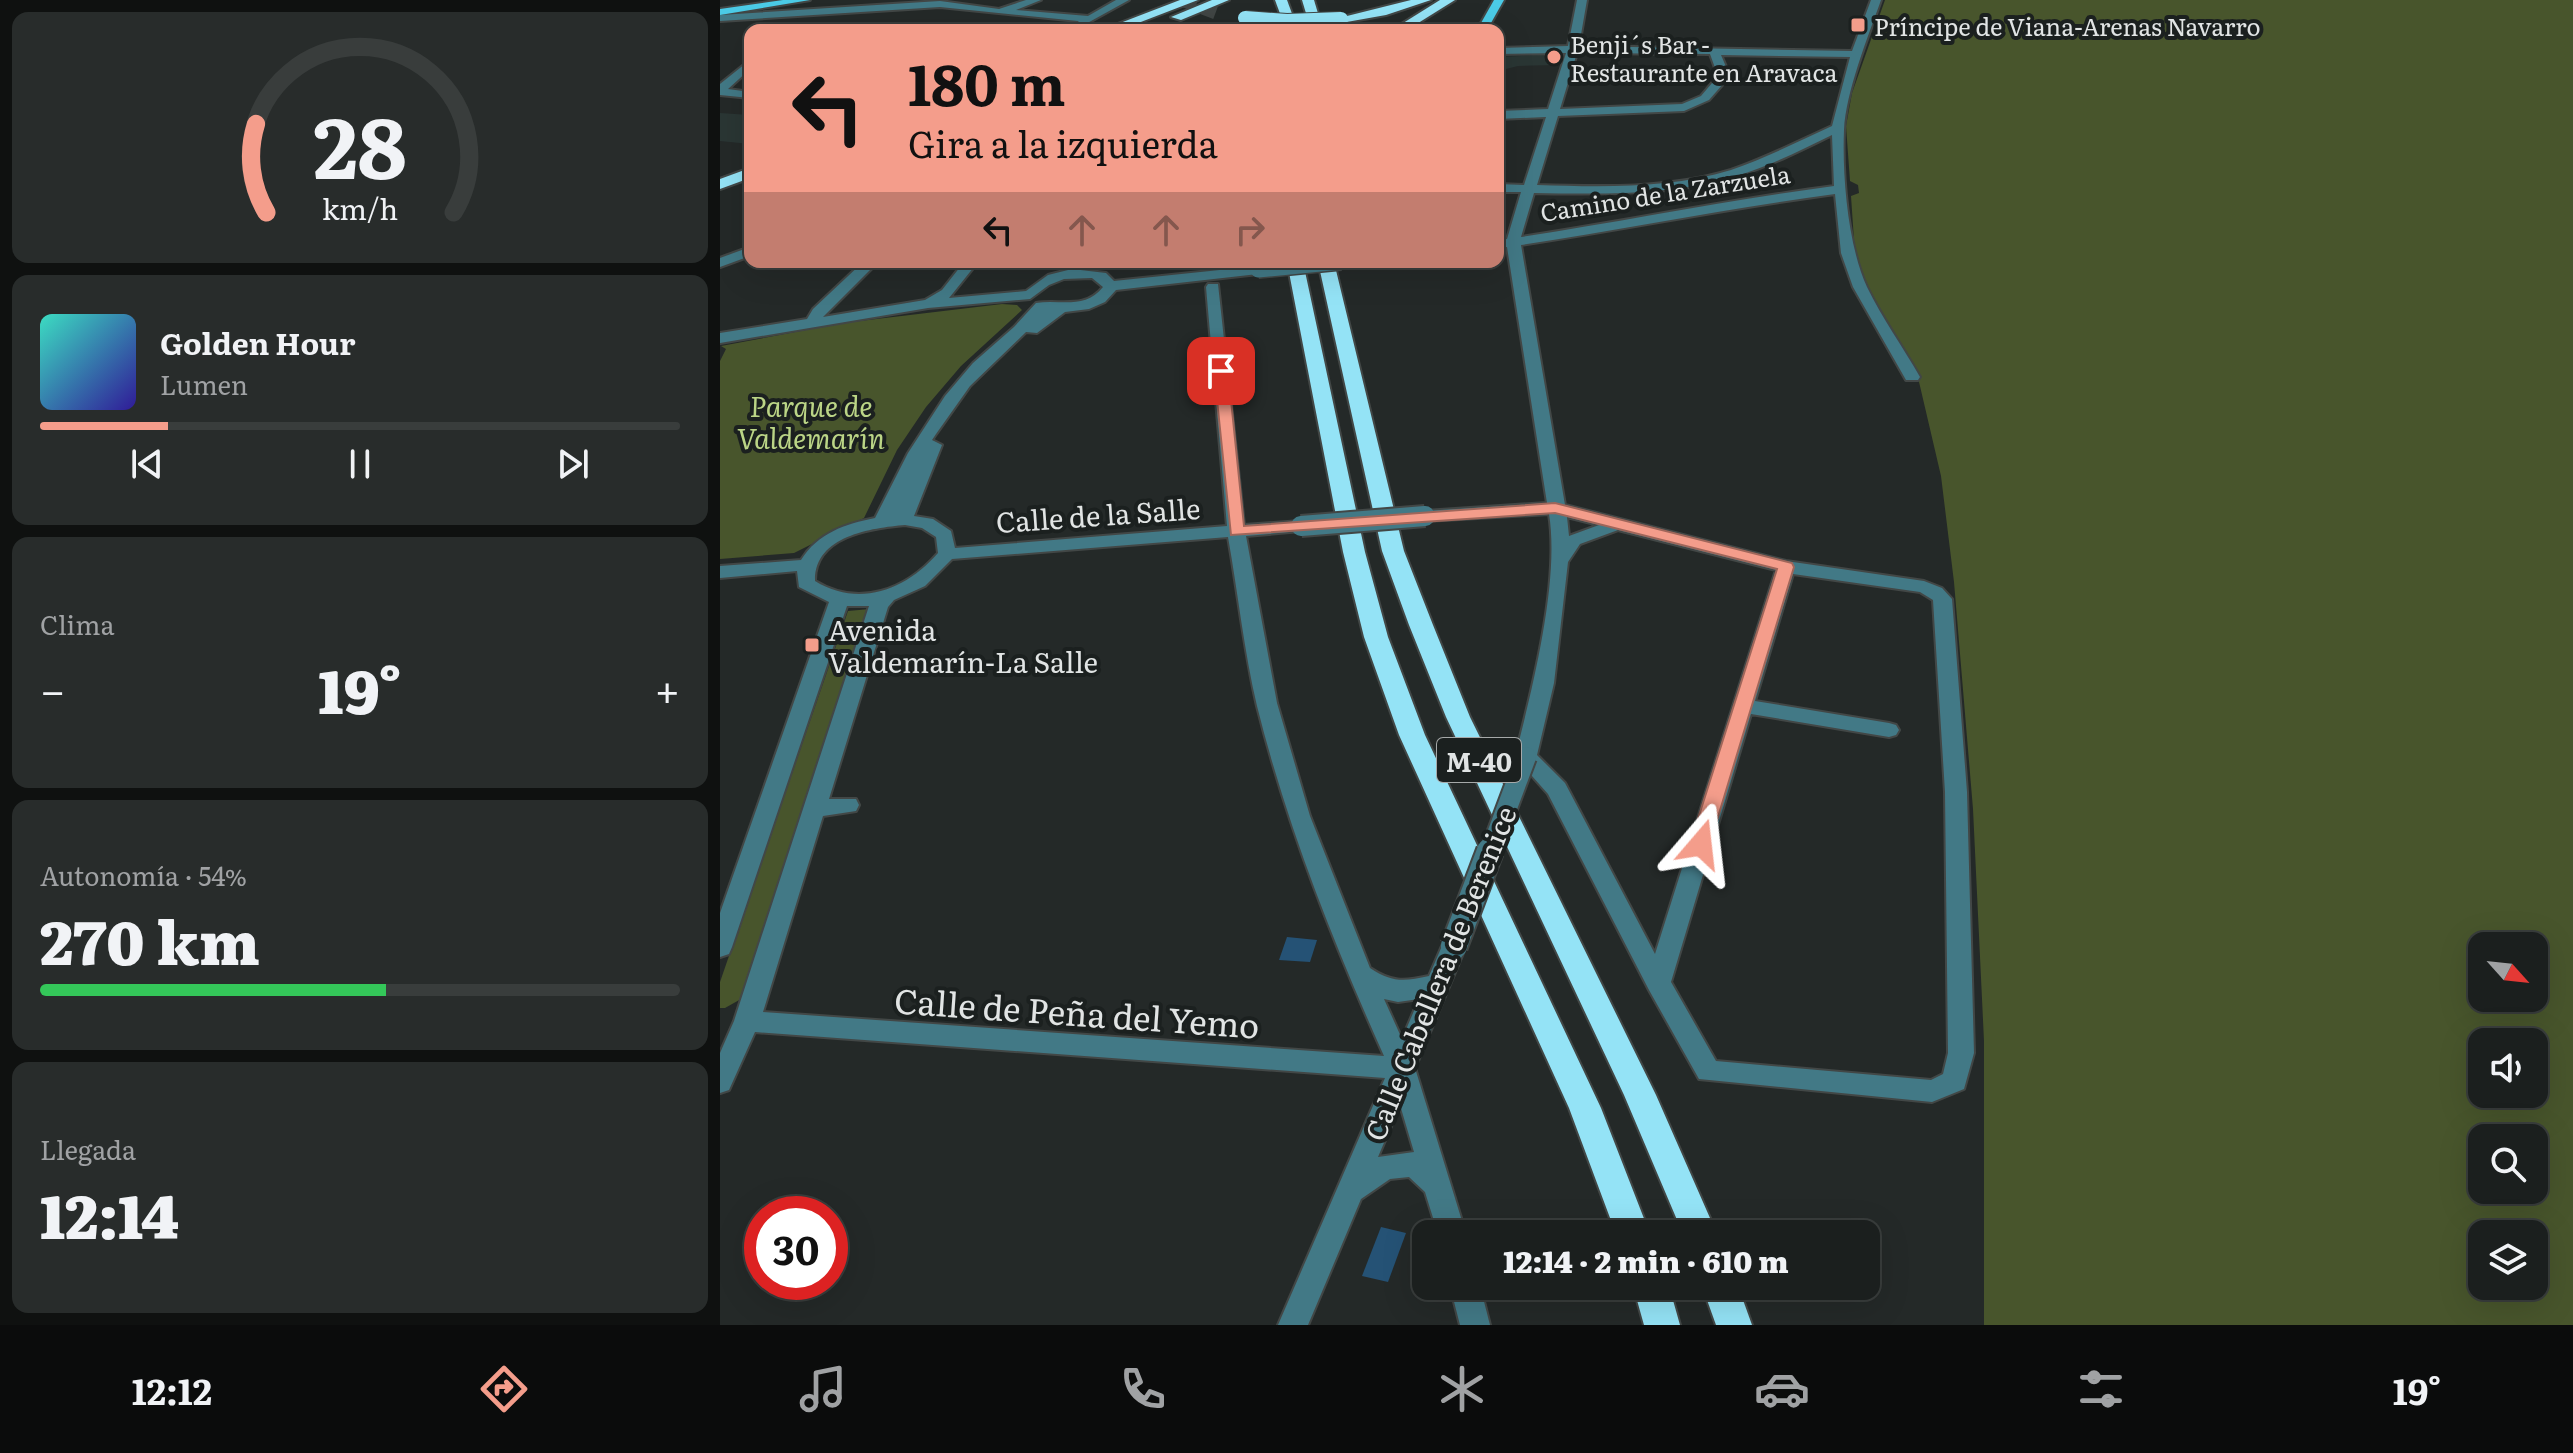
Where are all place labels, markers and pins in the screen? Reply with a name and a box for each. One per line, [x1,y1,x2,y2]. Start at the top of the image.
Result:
place label: Príncipe de Viana-Arenas Navarro [1874,8,2261,43]
marker: Príncipe de Viana-Arenas Navarro [1849,16,1867,34]
place label: Benji´s Bar - Restaurante en Aravaca [1570,26,1837,89]
marker: Benji´s Bar - Restaurante en Aravaca [1545,48,1563,66]
pin [1187,337,1255,405]
place label: Avenida Valdemarín-La Salle [828,608,1098,682]
marker: Avenida Valdemarín-La Salle [803,636,821,654]

